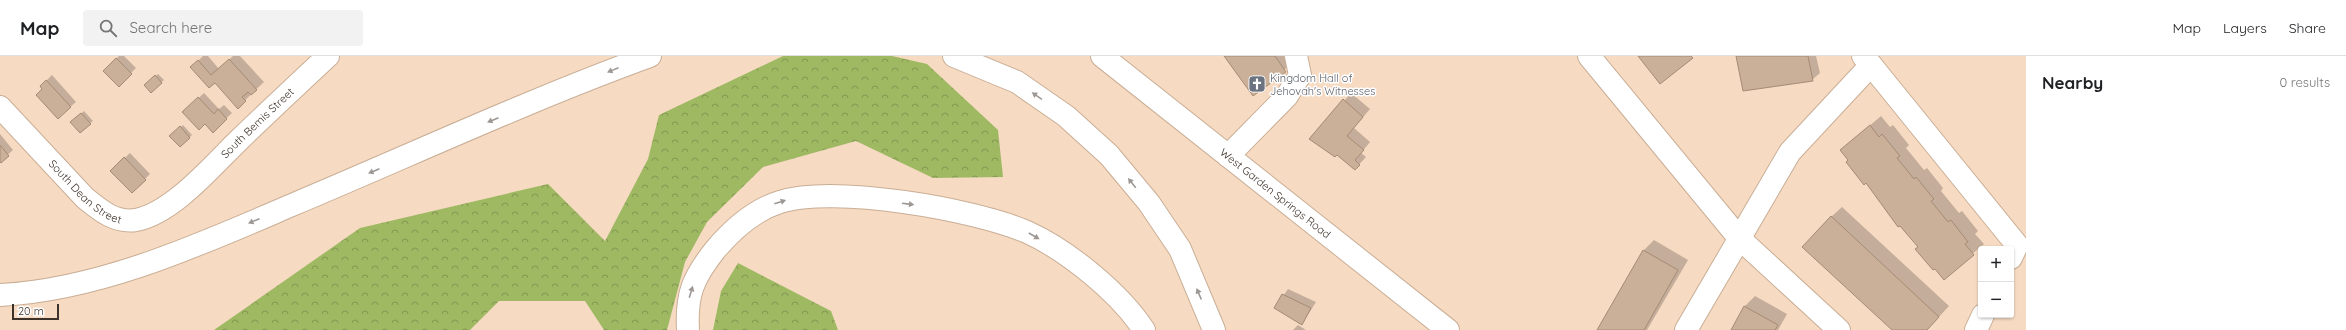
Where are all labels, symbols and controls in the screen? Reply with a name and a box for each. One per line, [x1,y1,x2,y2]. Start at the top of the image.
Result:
search box [83,10,363,46]
text: Map [20,16,59,40]
icon: search [97,17,119,39]
text: Search here [129,18,212,37]
text: Map [2172,19,2201,37]
text: Layers [2223,19,2267,37]
text: Share [2289,19,2326,37]
one-way arrow [608,67,619,73]
place label: Kingdom Hall of Jehovah's Witnesses [1270,71,1375,98]
text: Nearby [2042,72,2103,93]
church icon: Kingdom Hall of Jehovah's Witnesses [1247,74,1267,94]
text: 0 results [2279,74,2330,90]
street label: South Bemis Street [218,84,297,161]
one-way arrow [1032,92,1042,100]
one-way arrow [488,117,499,123]
street label: West Garden Springs Road [1217,145,1333,241]
street label: South Dean Street [46,157,123,227]
one-way arrow [367,168,379,174]
one-way arrow [1128,178,1137,189]
one-way arrow [774,199,786,205]
one-way arrow [902,200,915,207]
one-way arrow [247,219,259,225]
one-way arrow [1028,232,1040,239]
map controls [1978,246,2014,318]
button: + [1978,246,2014,282]
button: − [1978,282,2014,318]
one-way arrow [688,285,694,297]
one-way arrow [1196,288,1202,299]
scale bar [12,302,59,321]
text: 20 m [18,304,44,318]

